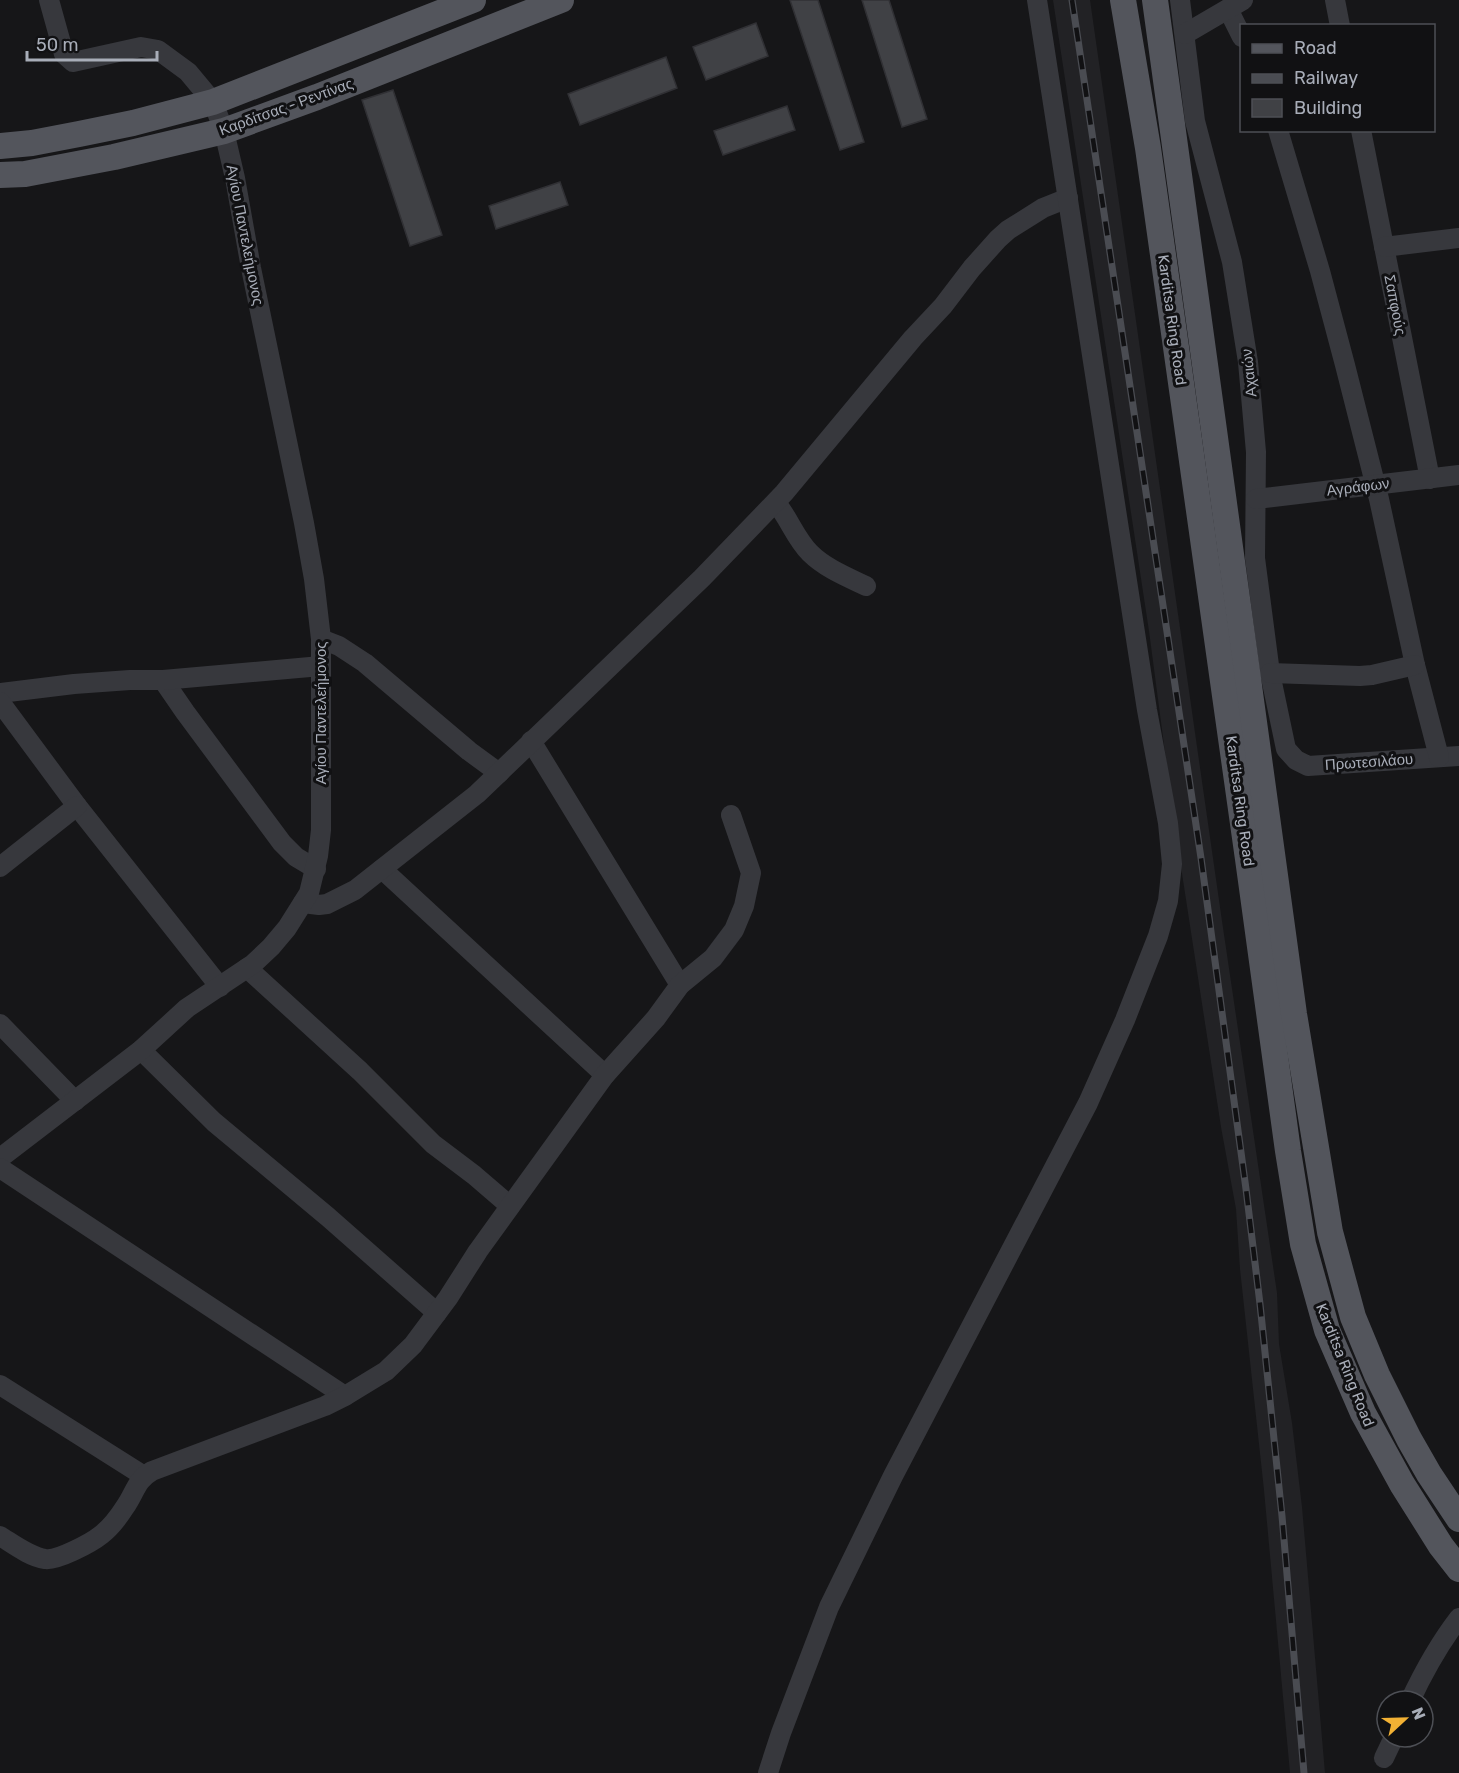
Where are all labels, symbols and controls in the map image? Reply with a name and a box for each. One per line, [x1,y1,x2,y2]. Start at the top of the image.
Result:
scale bar [27,24,158,62]
legend [1240,24,1435,132]
text: 50 m [36,34,79,56]
text: Road [1294,37,1337,59]
text: Railway [1294,67,1358,89]
street label: Καρδίτσας - Ρεντίνας [217,74,355,140]
text: Building [1294,97,1362,119]
street label: Αγίου Παντελεήμονος [223,163,267,307]
street label: Karditsa Ring Road [1154,254,1190,386]
street label: Σαπφούς [1380,273,1410,337]
street label: Αχαιών [1238,348,1260,398]
street label: Αγράφων [1325,474,1391,500]
street label: Αγίου Παντελεήμονος [312,642,330,785]
street label: Karditsa Ring Road [1222,735,1258,867]
street label: Πρωτεσιλάου [1324,750,1414,774]
street label: Karditsa Ring Road [1312,1301,1378,1429]
north arrow [1375,1689,1435,1749]
text: N [1407,1705,1429,1722]

